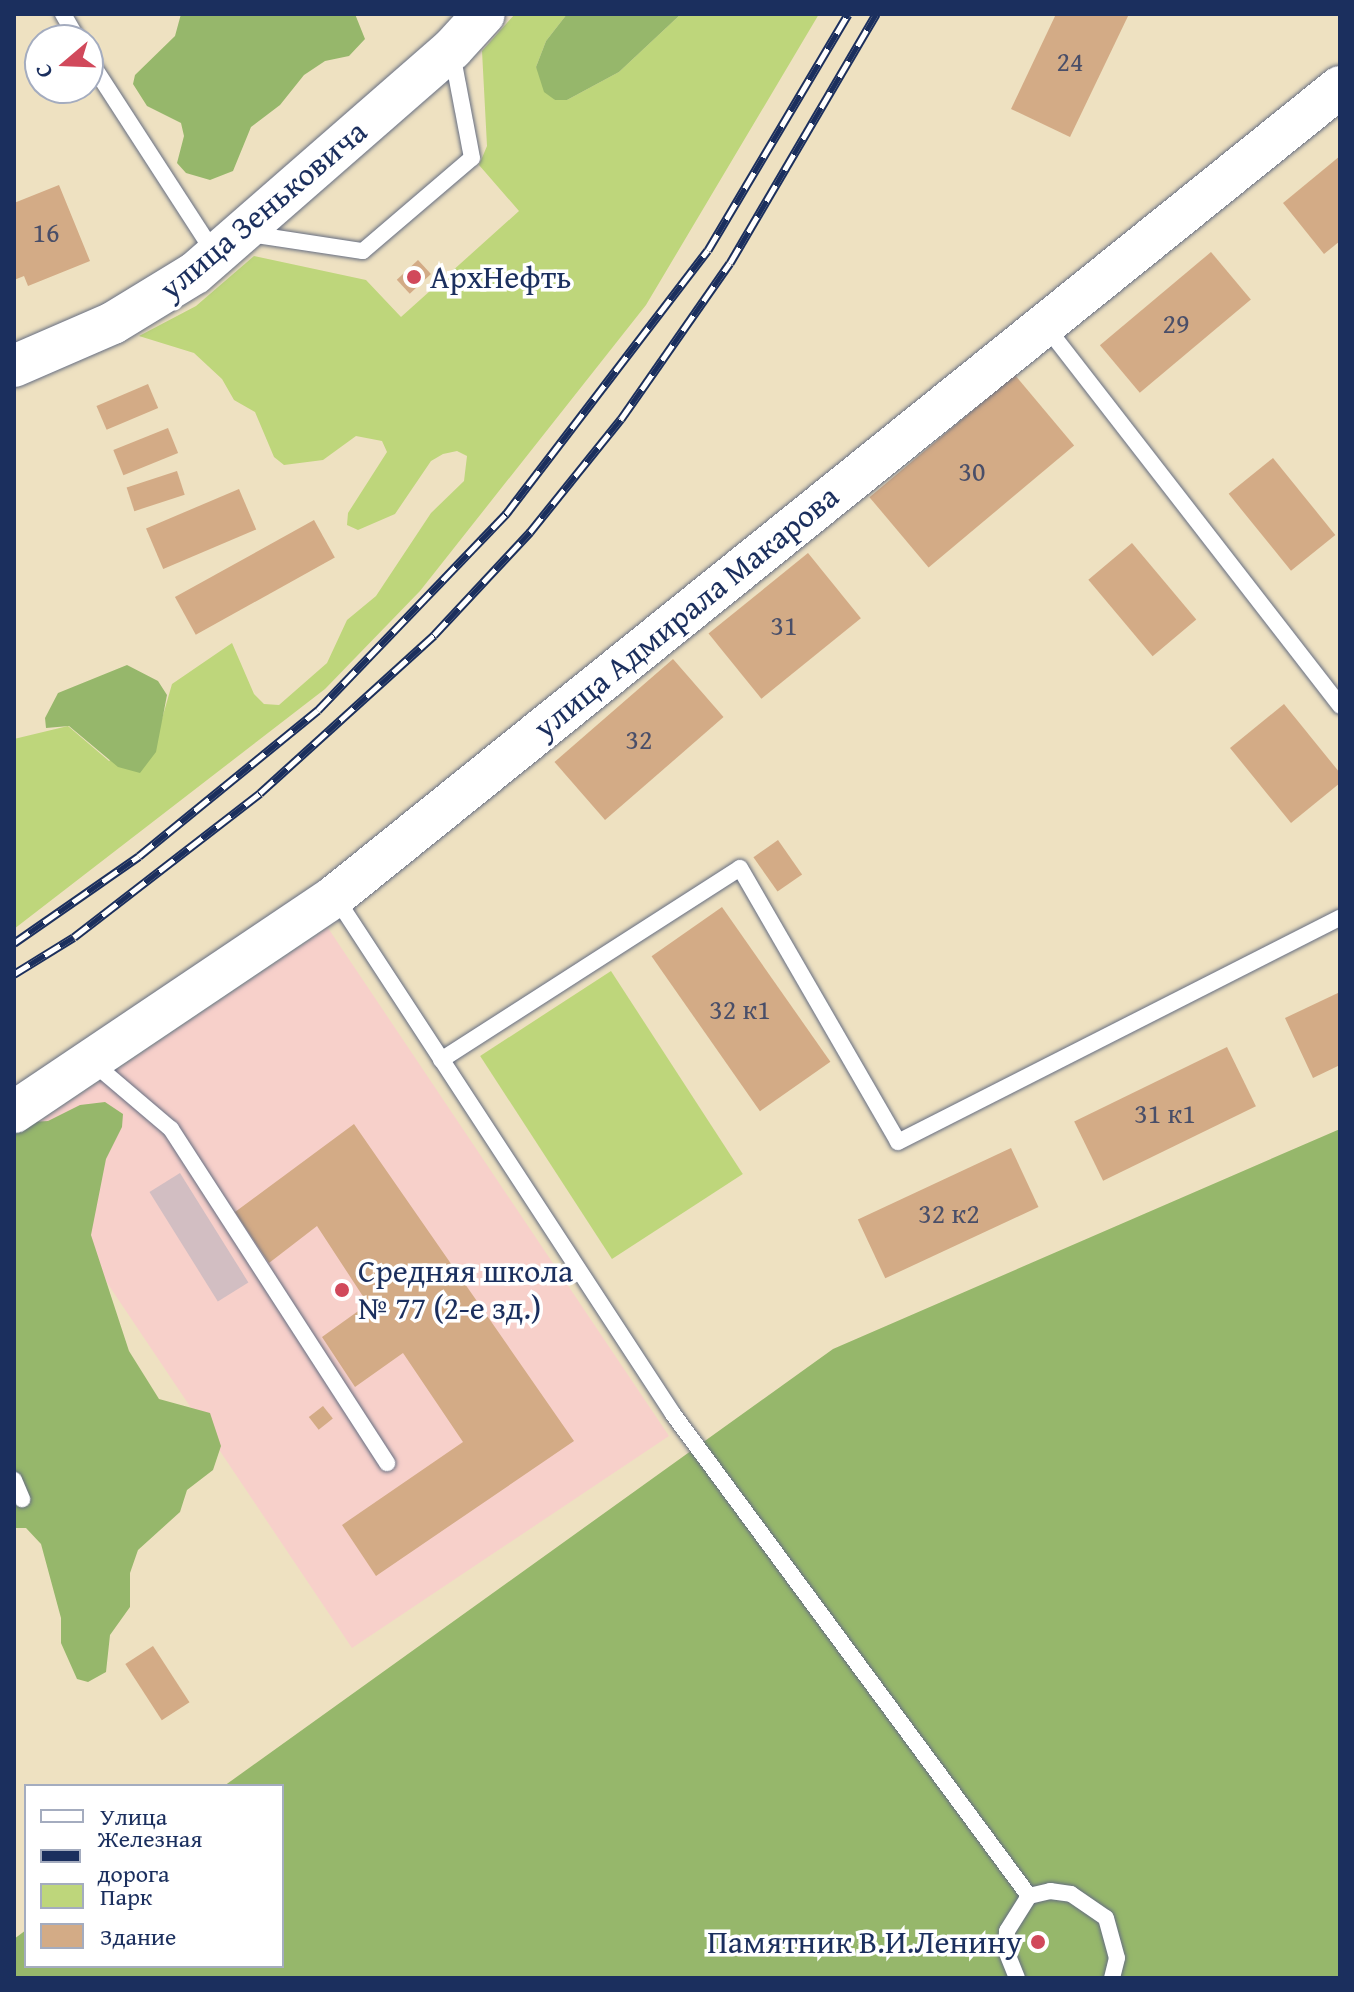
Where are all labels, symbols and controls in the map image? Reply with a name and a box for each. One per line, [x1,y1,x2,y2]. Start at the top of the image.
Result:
north arrow [24,24,104,104]
house number: 24 [1057,44,1083,78]
text: С [26,60,60,82]
street label: улица Зеньковича [152,112,374,308]
house number: 16 [33,215,59,249]
place label: АрхНефть [430,258,571,296]
marker: АрхНефть [405,268,423,286]
house number: 29 [1163,306,1189,340]
house number: 30 [959,454,985,488]
street label: улица Адмирала Макарова [526,477,846,747]
house number: 31 [771,608,797,642]
house number: 32 [626,722,652,756]
house number: 32 к1 [709,992,771,1026]
house number: 31 к1 [1134,1096,1196,1130]
house number: 32 к2 [918,1196,980,1230]
place label: Средняя школа № 77 (2-е зд.) [358,1253,573,1328]
marker: Средняя школа № 77 (2-е зд.) [333,1281,351,1299]
legend [24,1784,284,1968]
text: Улица [100,1799,167,1834]
text: Железная дорога [97,1821,202,1891]
text: Парк [100,1879,152,1914]
text: Здание [100,1919,176,1954]
place label: Памятник В.И.Ленину [707,1923,1022,1961]
marker: Памятник В.И.Ленину [1029,1933,1047,1951]

